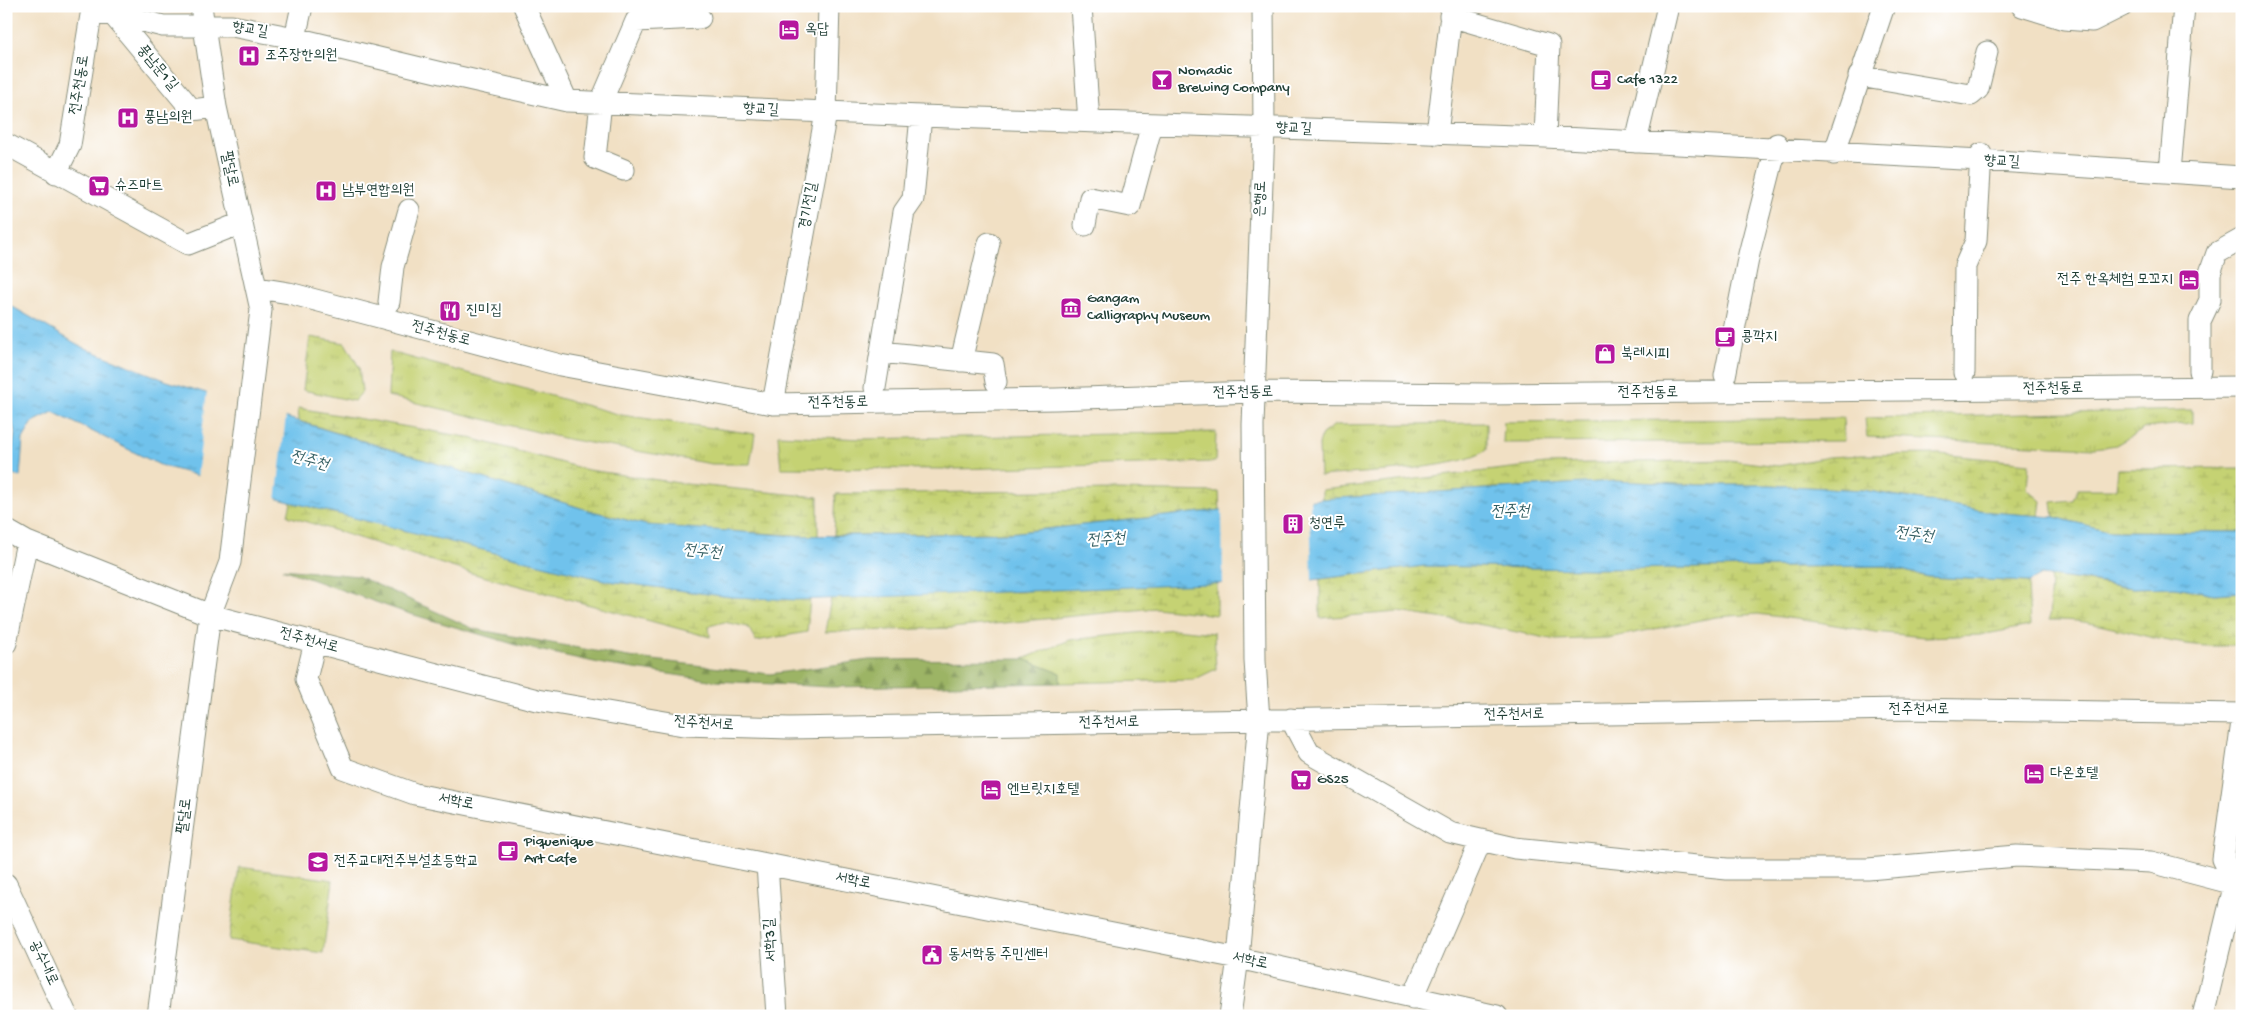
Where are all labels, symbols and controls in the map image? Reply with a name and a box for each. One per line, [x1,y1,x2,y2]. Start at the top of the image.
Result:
street label: 향교길 [231,18,269,42]
hotel icon: 옥답 [777,18,801,42]
place label: 옥답 [805,21,829,39]
street label: 풍남문1길 [133,41,181,95]
hospital icon: 조주장한의원 [237,44,261,68]
place label: 조주장한의원 [265,47,337,65]
street label: 전주천동로 [66,54,94,116]
place label: Nomadic Brewing Company [1177,62,1290,97]
bar icon: Nomadic Brewing Company [1150,68,1174,92]
cafe icon: Cafe 1322 [1589,68,1613,92]
place label: Cafe 1322 [1617,71,1678,89]
street label: 향교길 [742,100,780,120]
hospital icon: 풍남의원 [116,106,140,130]
place label: 풍남의원 [144,109,192,127]
street label: 향교길 [1276,119,1312,139]
street label: 팔달로 [216,149,242,189]
street label: 향교길 [1983,152,2021,172]
supermarket icon: 슈즈마트 [87,174,111,198]
place label: 슈즈마트 [115,177,163,195]
hospital icon: 남부연합의원 [314,179,338,203]
street label: 경기전길 [796,181,822,231]
street label: 은행로 [1251,181,1271,217]
place label: 남부연합의원 [342,182,414,200]
hotel icon: 전주 한옥체험 모꼬지 [2177,268,2201,292]
place label: 전주 한옥체험 모꼬지 [2057,271,2173,289]
place label: Gangam Calligraphy Museum [1087,290,1211,325]
museum icon: Gangam Calligraphy Museum [1059,296,1083,320]
restaurant icon: 진미집 [438,299,462,323]
place label: 진미집 [466,302,502,320]
street label: 전주천동로 [410,317,472,351]
cafe icon: 콩깍지 [1713,325,1737,349]
place label: 콩깍지 [1741,328,1777,346]
shop icon: 북레시피 [1593,342,1617,366]
place label: 북레시피 [1621,345,1669,363]
street label: 전주천동로 [2023,379,2083,399]
street label: 전주천동로 [1213,383,1273,403]
street label: 전주천동로 [1618,384,1678,402]
street label: 전주천동로 [808,393,868,413]
water label: 전주천 [288,448,332,477]
water label: 전주천 [1491,503,1532,523]
building icon: 청연루 [1281,512,1305,536]
place label: 청연루 [1309,515,1345,533]
water label: 전주천 [1894,524,1936,548]
water label: 전주천 [1086,530,1128,552]
water label: 전주천 [682,542,724,564]
street label: 전주천서로 [278,624,340,658]
street label: 전주천서로 [1889,701,1949,719]
street label: 전주천서로 [1484,705,1544,725]
street label: 전주천서로 [673,713,735,735]
street label: 전주천서로 [1079,713,1139,733]
hotel icon: 다온호텔 [2022,762,2046,786]
place label: 다온호텔 [2050,765,2098,783]
supermarket icon: GS25 [1289,768,1313,792]
place label: GS25 [1317,771,1349,789]
hotel icon: 엔브릿지호텔 [979,778,1003,802]
place label: 엔브릿지호텔 [1007,781,1079,799]
street label: 서학로 [437,790,475,814]
street label: 팔달로 [174,797,196,835]
place label: Piquenique Art Cafe [523,833,594,868]
cafe icon: Piquenique Art Cafe [496,839,520,863]
school or university icon: 전주교대전주부설초등학교 [306,850,330,874]
place label: 전주교대전주부설초등학교 [334,853,479,871]
street label: 서학로 [834,869,872,893]
street label: 서학3길 [761,918,781,962]
street label: 공수내로 [25,937,61,989]
public building icon: 동서학동 주민센터 [920,943,944,967]
place label: 동서학동 주민센터 [948,946,1048,964]
street label: 서학로 [1230,948,1270,974]

